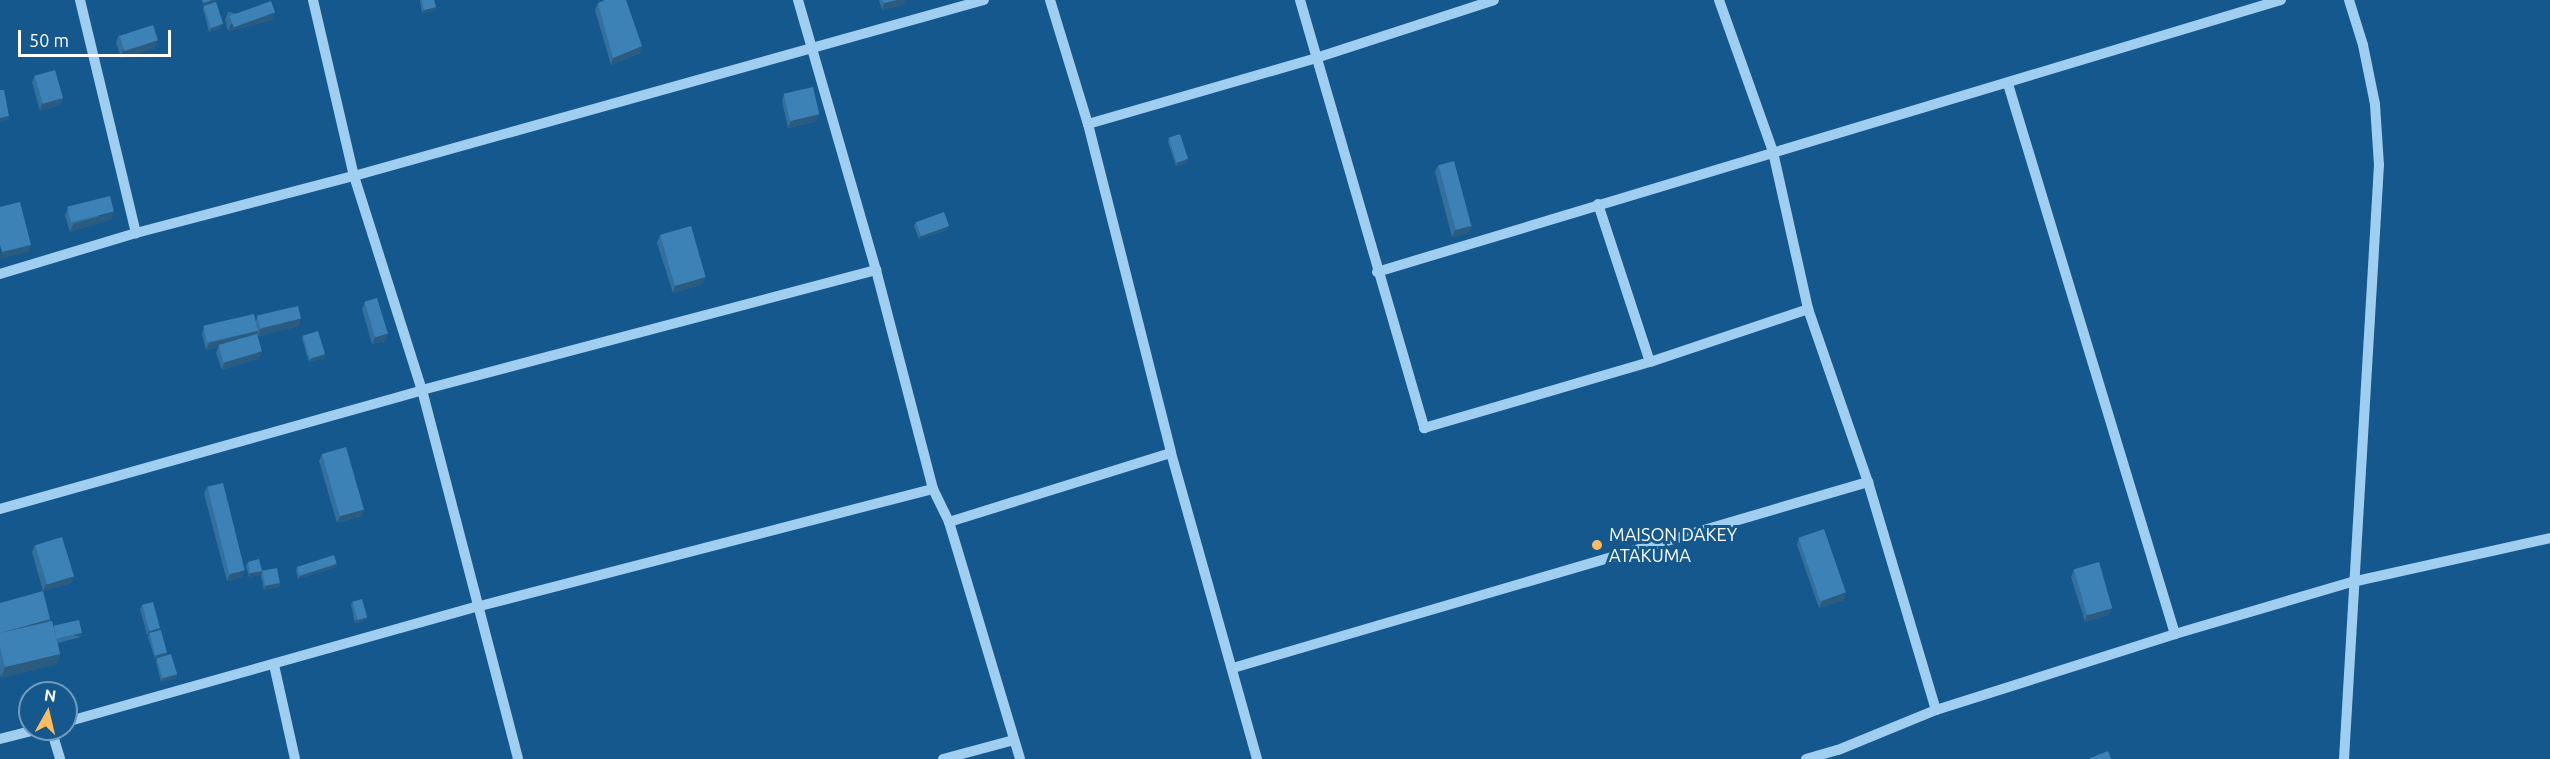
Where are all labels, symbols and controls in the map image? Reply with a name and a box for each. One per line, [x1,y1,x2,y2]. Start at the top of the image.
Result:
scale bar [21,18,174,56]
text: 50 m [29,30,69,50]
place label: MAISON DAKEY ATAKUMA [1609,524,1737,566]
marker: MAISON DAKEY ATAKUMA [1590,538,1604,552]
north arrow [18,681,78,741]
text: N [43,685,57,705]

